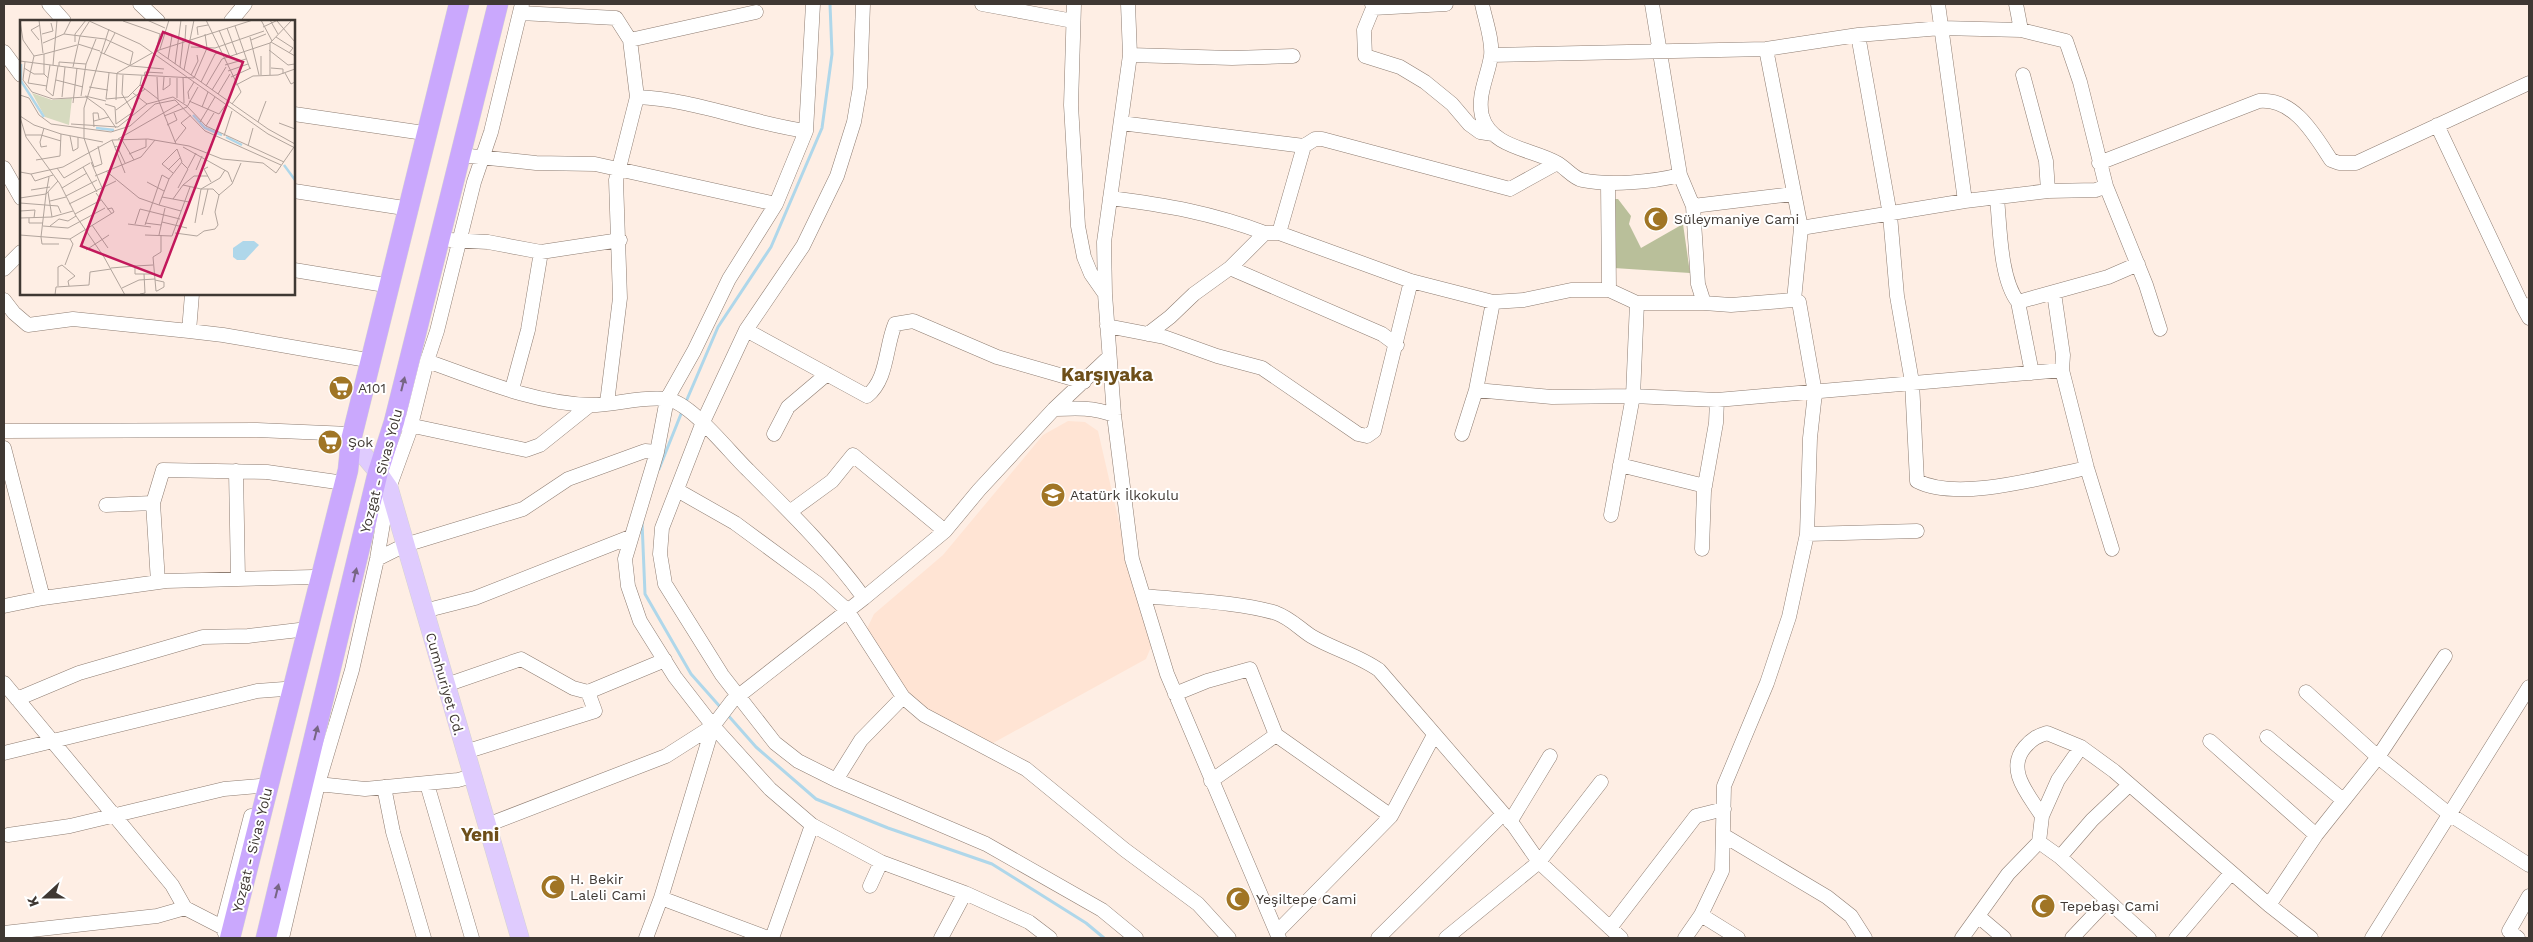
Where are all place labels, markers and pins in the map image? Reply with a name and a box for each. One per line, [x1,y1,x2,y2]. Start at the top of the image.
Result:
mosque icon: Süleymaniye Cami [1643,206,1669,232]
place label: Süleymaniye Cami [1674,211,1799,227]
supermarket icon: A101 [328,375,354,401]
place label: A101 [358,380,386,396]
supermarket icon: Şok [317,429,343,455]
place label: Şok [348,434,373,450]
school or university icon: Atatürk İlkokulu [1040,482,1066,508]
place label: Atatürk İlkokulu [1070,487,1179,503]
place label: H. Bekir Laleli Cami [570,871,646,903]
mosque icon: H. Bekir Laleli Cami [540,874,566,900]
mosque icon: Yeşiltepe Cami [1225,886,1251,912]
place label: Yeşiltepe Cami [1256,891,1356,907]
mosque icon: Tepebaşı Cami [2030,893,2056,919]
place label: Tepebaşı Cami [2060,898,2159,914]

